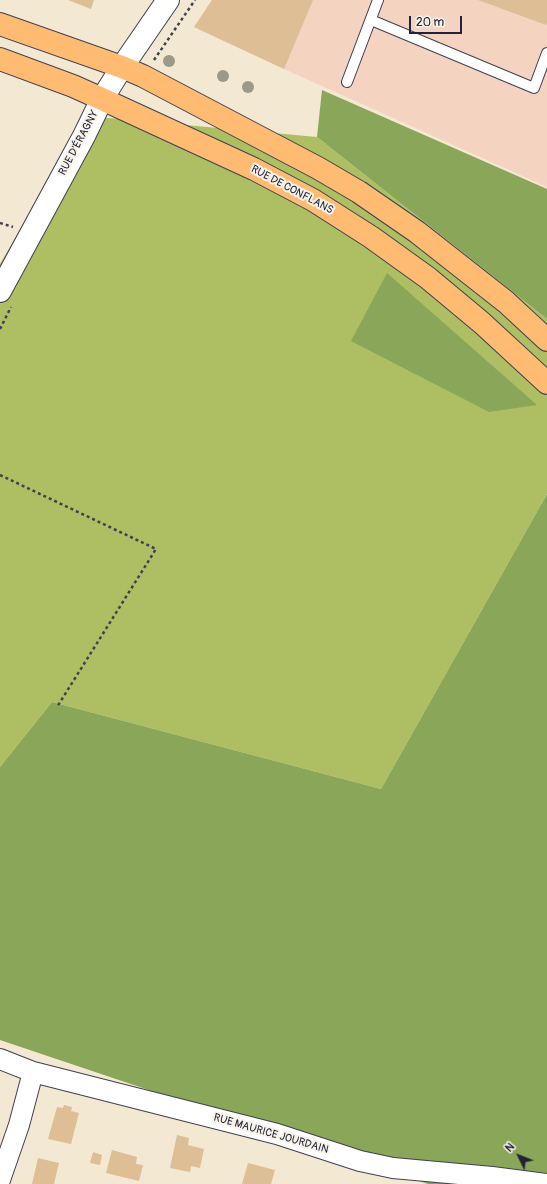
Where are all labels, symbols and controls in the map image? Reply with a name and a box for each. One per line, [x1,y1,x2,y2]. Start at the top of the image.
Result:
scale bar [411,8,464,34]
text: 20 m [416,15,444,30]
street label: RUE D'ÉRAGNY [56,108,102,178]
street label: RUE DE CONFLANS [249,163,335,217]
street label: RUE MAURICE JOURDAIN [212,1111,330,1157]
north arrow [499,1136,539,1176]
text: N [503,1140,517,1155]

